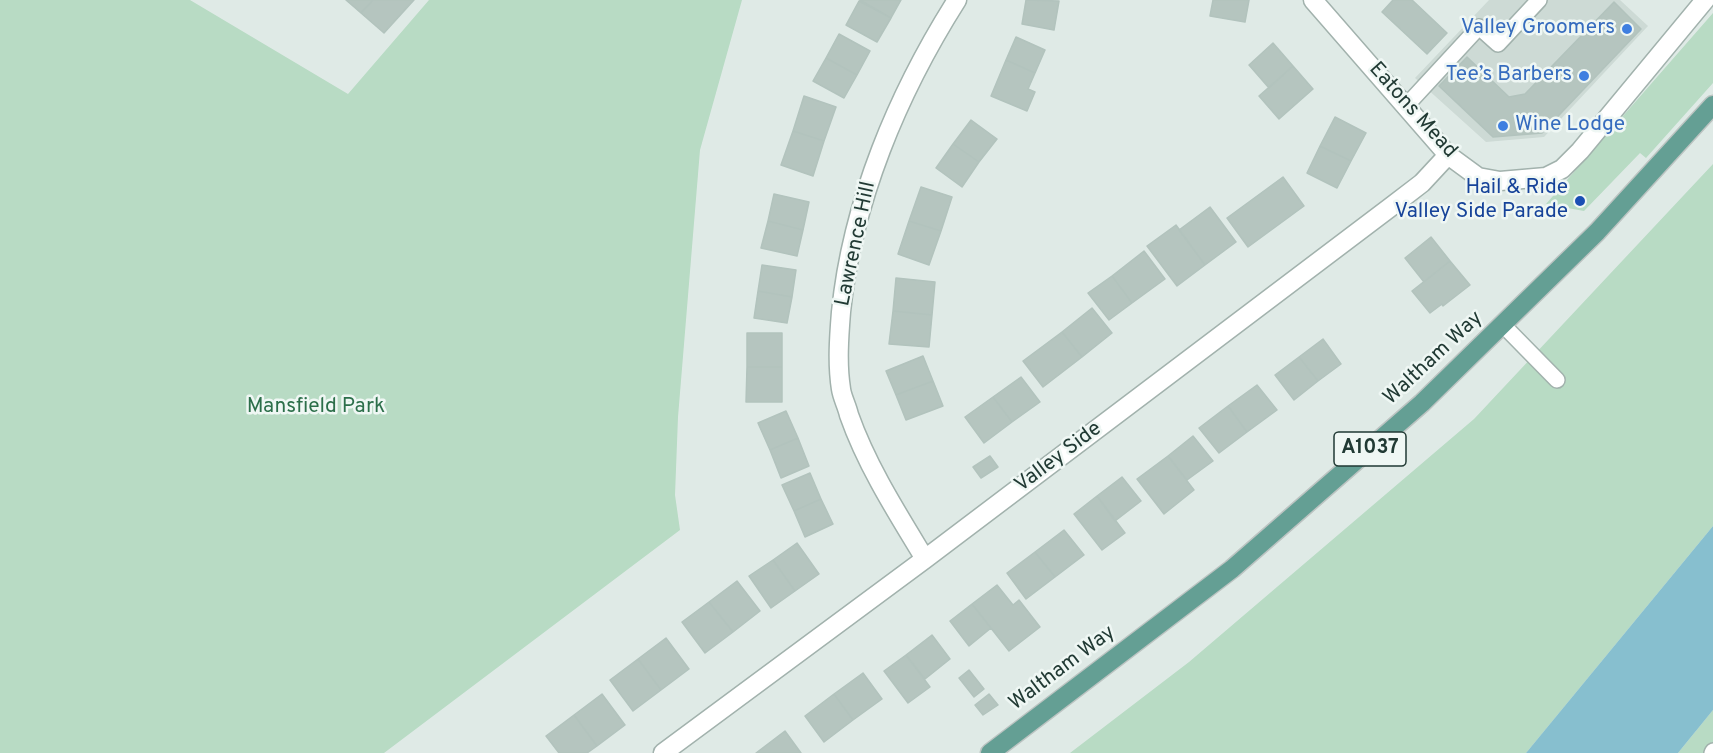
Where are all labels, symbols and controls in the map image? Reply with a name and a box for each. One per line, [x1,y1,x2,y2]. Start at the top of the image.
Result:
place label: Valley Groomers [1461,16,1615,42]
marker: Valley Groomers [1620,22,1634,36]
street label: Eatons Mead [1362,58,1462,164]
place label: Tee’s Barbers [1445,63,1572,89]
marker: Tee’s Barbers [1577,69,1591,83]
place label: Wine Lodge [1515,113,1625,139]
marker: Wine Lodge [1496,119,1510,133]
place label: Hail & Ride Valley Side Parade [1395,176,1568,226]
street label: Lawrence Hill [831,179,883,309]
marker: Hail & Ride Valley Side Parade [1573,194,1587,208]
street label: Waltham Way [1379,307,1489,411]
park label: Mansfield Park [247,395,385,421]
street label: Valley Side [1011,417,1107,499]
road number: A1037 [1334,432,1406,466]
street label: Waltham Way [1005,621,1121,717]

